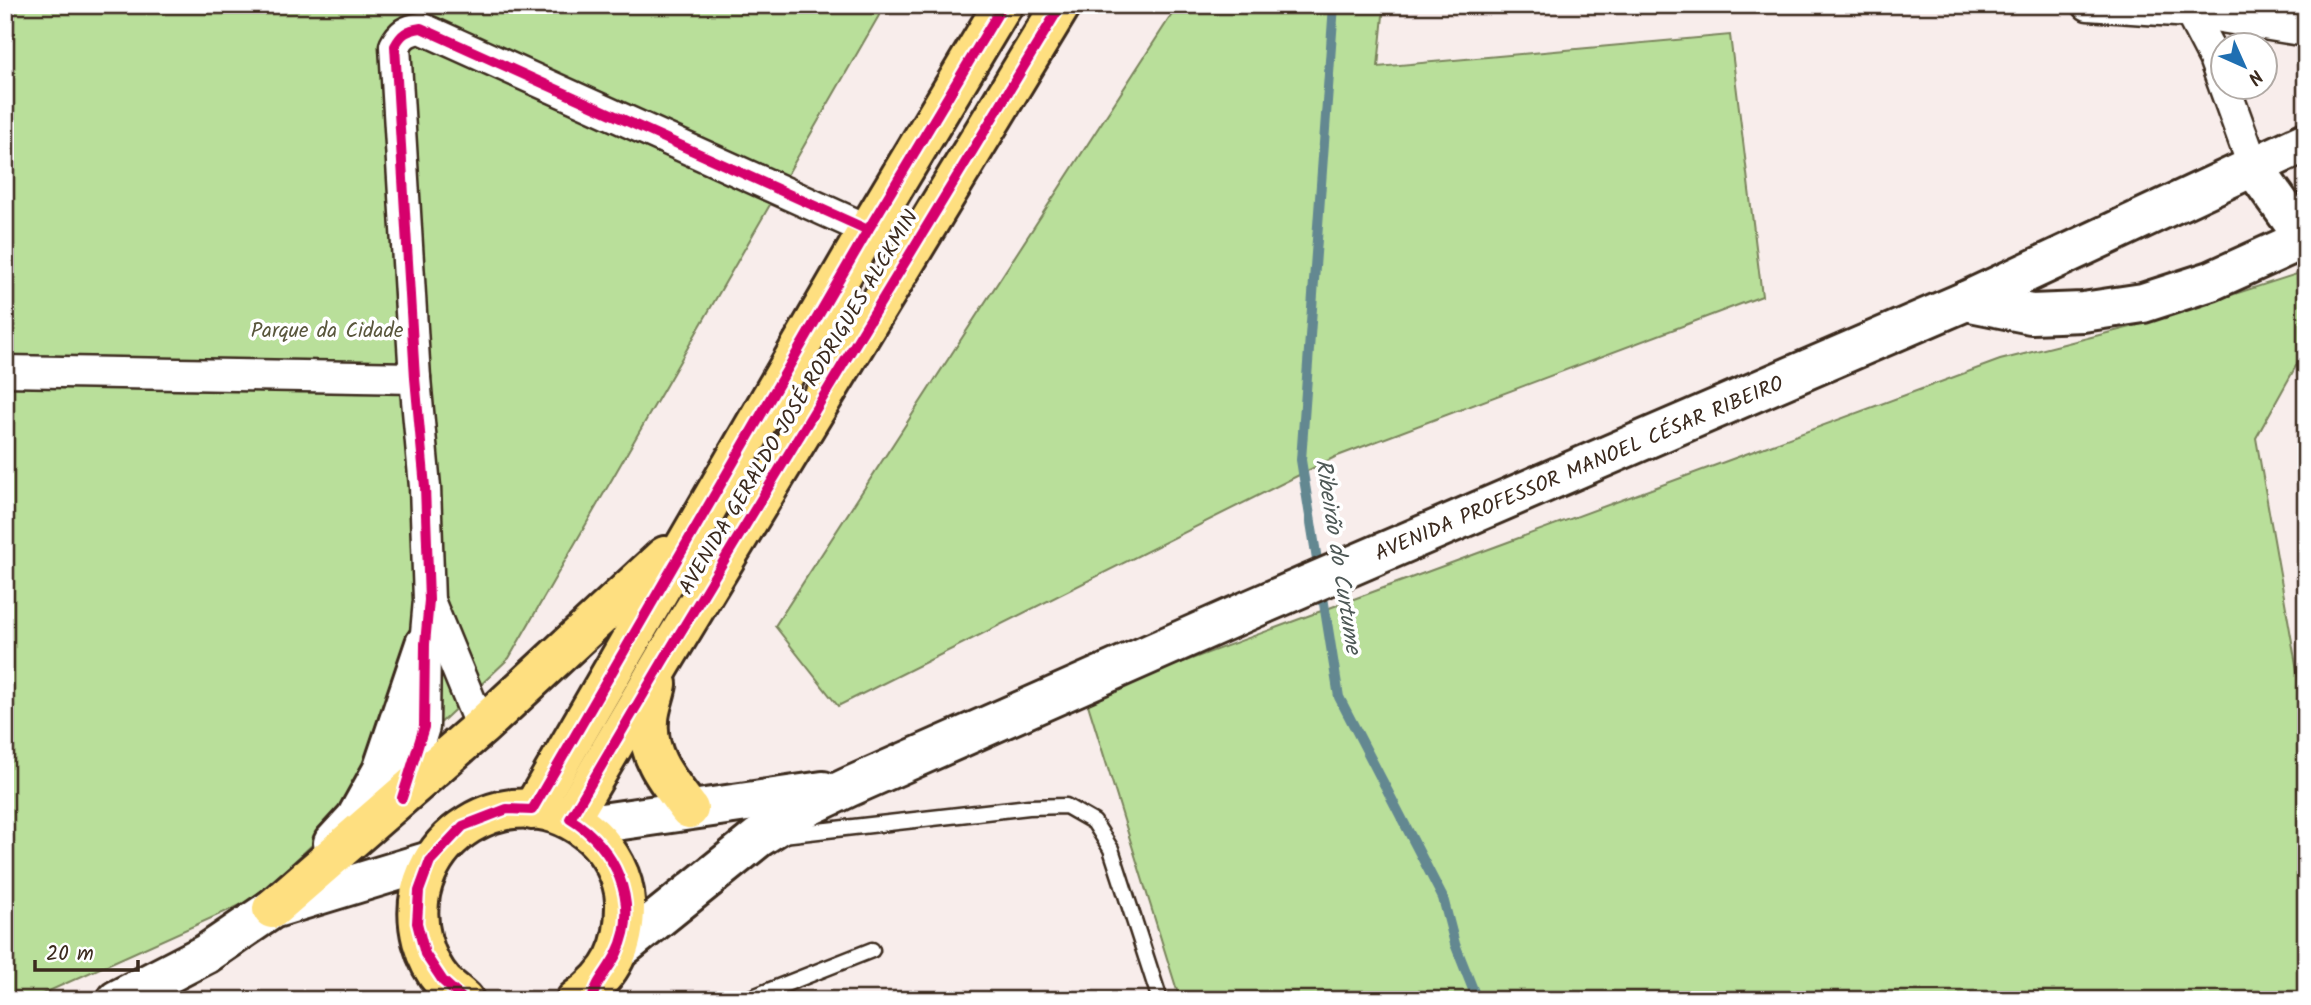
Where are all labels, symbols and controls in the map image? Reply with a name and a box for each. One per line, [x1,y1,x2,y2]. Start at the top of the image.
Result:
north arrow [2210,32,2280,102]
text: N [2240,62,2269,91]
street label: AVENIDA GERALDO JOSÉ RODRIGUES ALCKMIN [671,204,928,602]
park label: Parque da Cidade [251,315,404,348]
street label: AVENIDA PROFESSOR MANOEL CÉSAR RIBEIRO [1370,368,1789,571]
water label: Ribeirão do Curtume [1304,456,1371,659]
scale bar [35,928,138,972]
text: 20 m [46,938,94,971]

